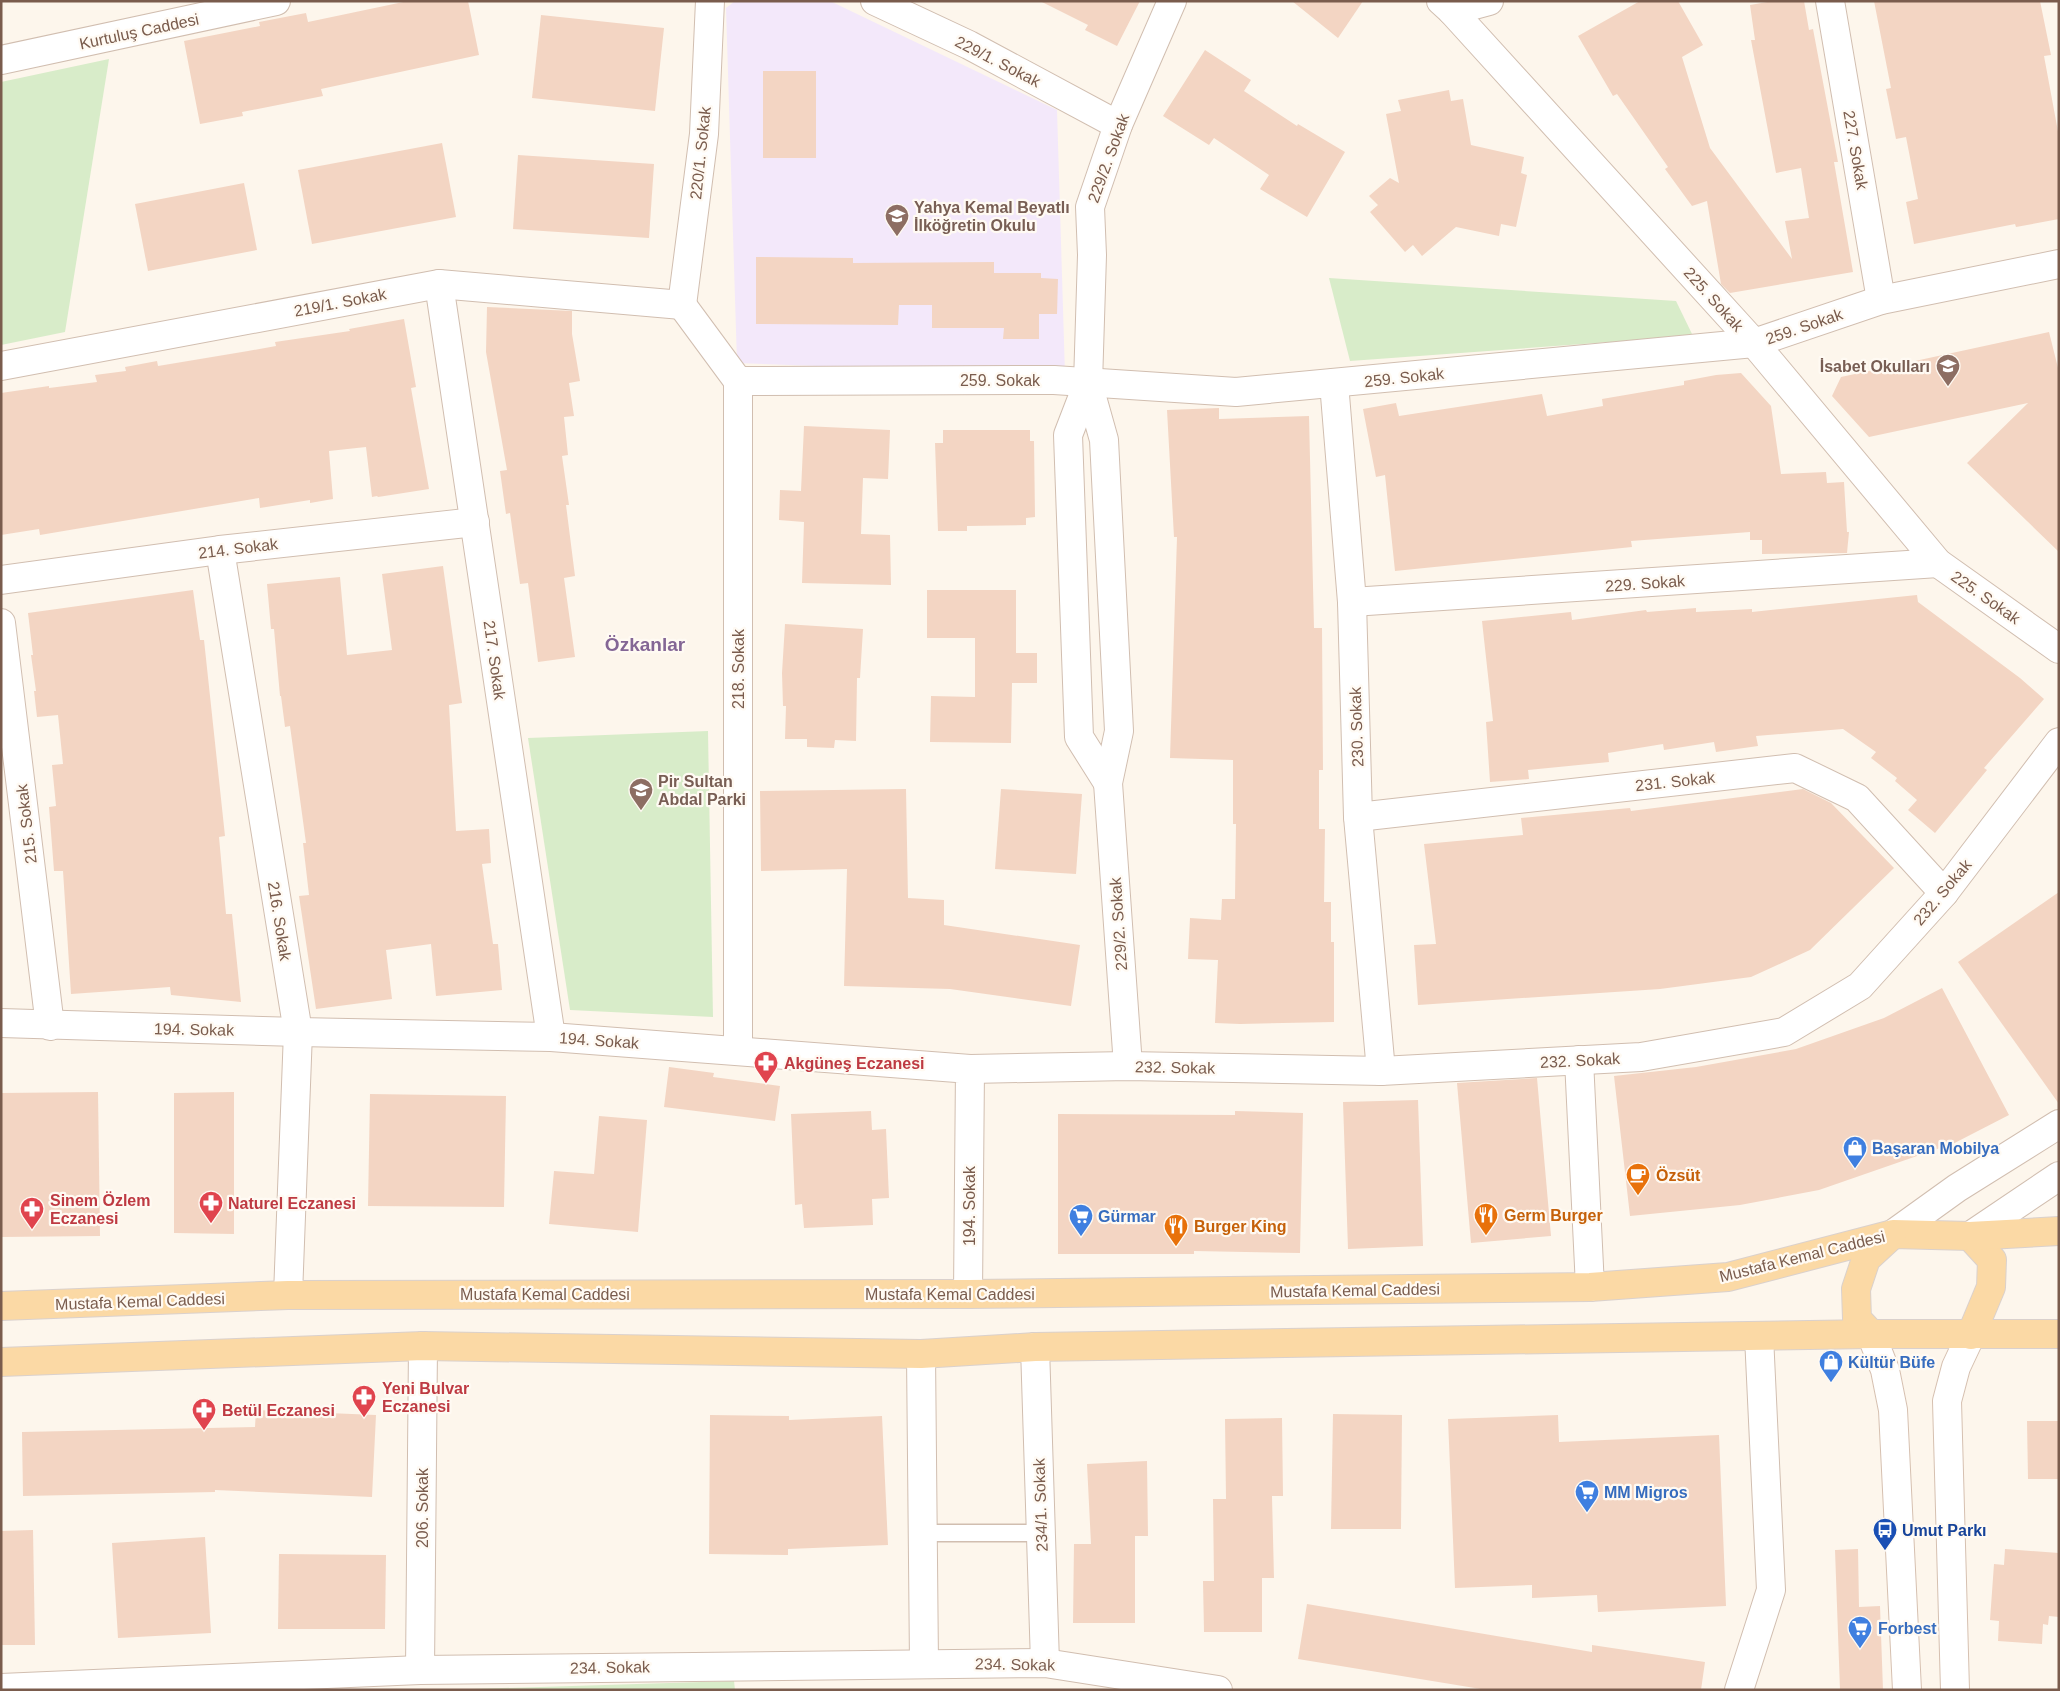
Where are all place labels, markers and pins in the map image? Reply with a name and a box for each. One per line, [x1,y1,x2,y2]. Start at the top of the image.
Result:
place label: Yahya Kemal Beyatlı İlköğretin Okulu [914,199,1070,234]
school or university icon: Yahya Kemal Beyatlı İlköğretin Okulu [884,203,910,237]
school or university icon: İsabet Okulları [1935,353,1961,387]
place label: İsabet Okulları [1820,358,1930,375]
place label: Pir Sultan Abdal Parki [658,773,746,808]
school or university icon: Pir Sultan Abdal Parki [628,777,654,811]
pharmacy icon: Akgüneş Eczanesi [753,1050,779,1084]
place label: Akgüneş Eczanesi [784,1055,925,1072]
shop icon: Başaran Mobilya [1842,1135,1868,1169]
place label: Başaran Mobilya [1872,1140,1999,1157]
cafe icon: Özsüt [1625,1162,1651,1196]
place label: Özsüt [1656,1166,1701,1184]
pharmacy icon: Naturel Eczanesi [198,1190,224,1224]
place label: Sinem Özlem Eczanesi [50,1191,150,1227]
place label: Naturel Eczanesi [228,1195,356,1212]
pharmacy icon: Sinem Özlem Eczanesi [19,1196,45,1230]
restaurant icon: Germ Burger [1473,1202,1499,1236]
supermarket icon: Gürmar [1068,1203,1094,1237]
place label: Germ Burger [1504,1207,1603,1224]
place label: Gürmar [1098,1208,1156,1225]
restaurant icon: Burger King [1163,1213,1189,1247]
place label: Burger King [1194,1218,1286,1235]
shop icon: Kültür Büfe [1818,1349,1844,1383]
place label: Kültür Büfe [1848,1354,1935,1371]
place label: Yeni Bulvar Eczanesi [382,1380,469,1415]
pharmacy icon: Yeni Bulvar Eczanesi [351,1384,377,1418]
pharmacy icon: Betül Eczanesi [191,1397,217,1431]
place label: Betül Eczanesi [222,1402,335,1419]
supermarket icon: MM Migros [1574,1479,1600,1513]
place label: MM Migros [1604,1484,1688,1501]
bus stop icon: Umut Parkı [1872,1517,1898,1551]
place label: Umut Parkı [1902,1522,1986,1539]
supermarket icon: Forbest [1847,1615,1873,1649]
place label: Forbest [1878,1620,1937,1637]

